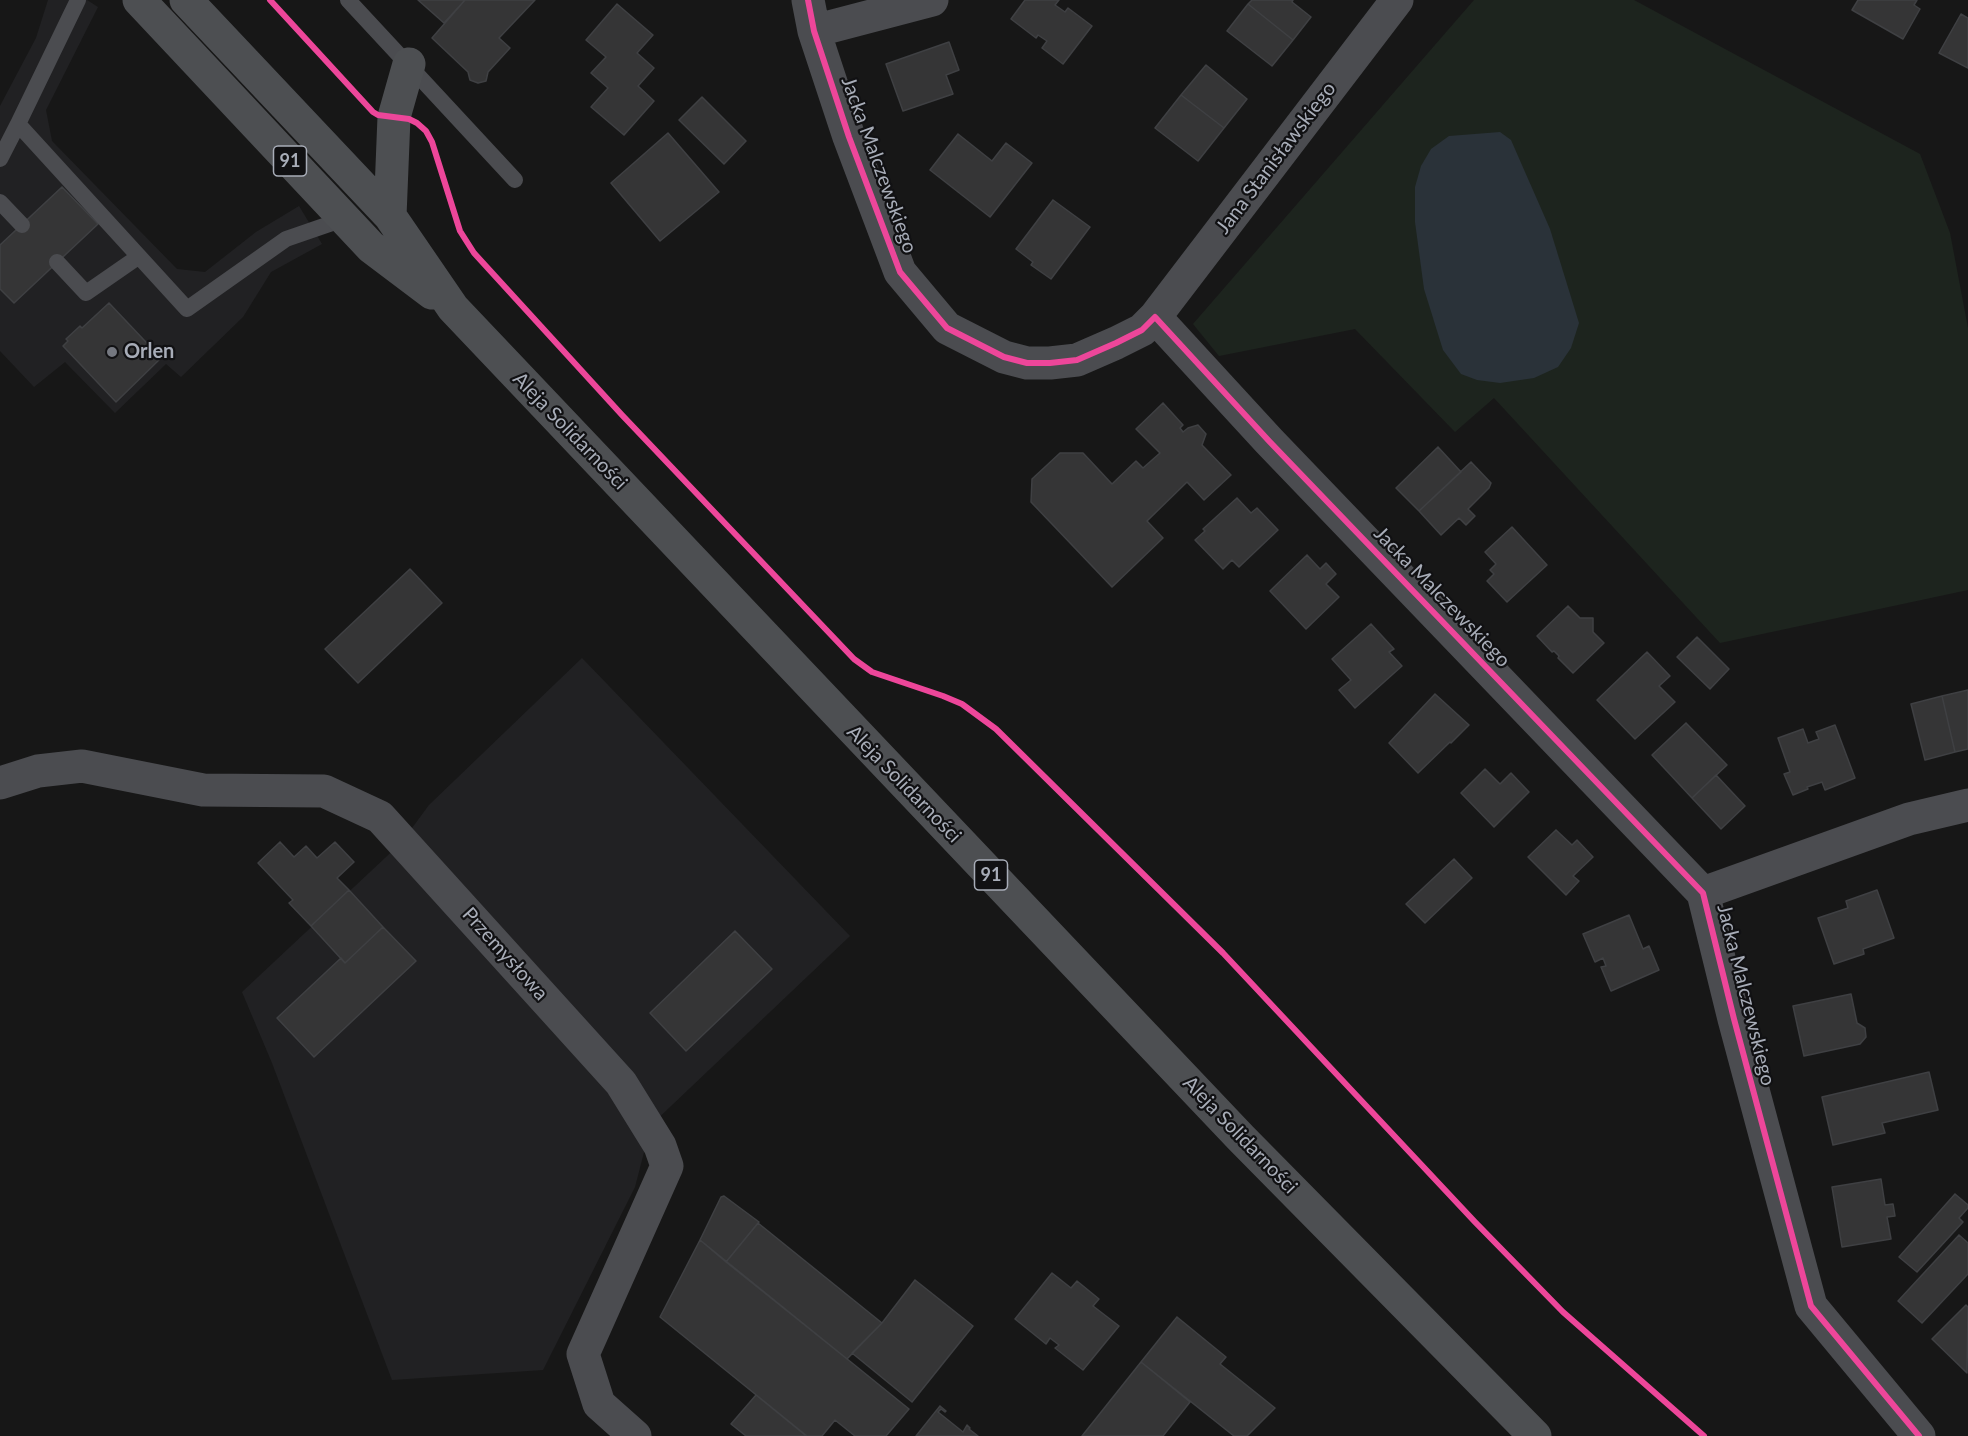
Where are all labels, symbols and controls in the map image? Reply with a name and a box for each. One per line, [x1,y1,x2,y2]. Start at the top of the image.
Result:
street label: Jacka Malczewskiego [836,74,922,256]
street label: Jana Stanisławskiego [1211,77,1341,239]
road number: 91 [274,146,306,176]
place label: Orlen [124,340,174,364]
marker: Orlen [105,345,119,359]
street label: Aleja Solidarności [508,367,632,495]
street label: Jacka Malczewskiego [1369,522,1515,672]
street label: Aleja Solidarności [842,720,966,848]
road number: 91 [974,860,1008,890]
street label: Jacka Malczewskiego [1712,902,1780,1088]
street label: Przemysłowa [457,903,553,1005]
street label: Aleja Solidarności [1178,1071,1302,1199]

